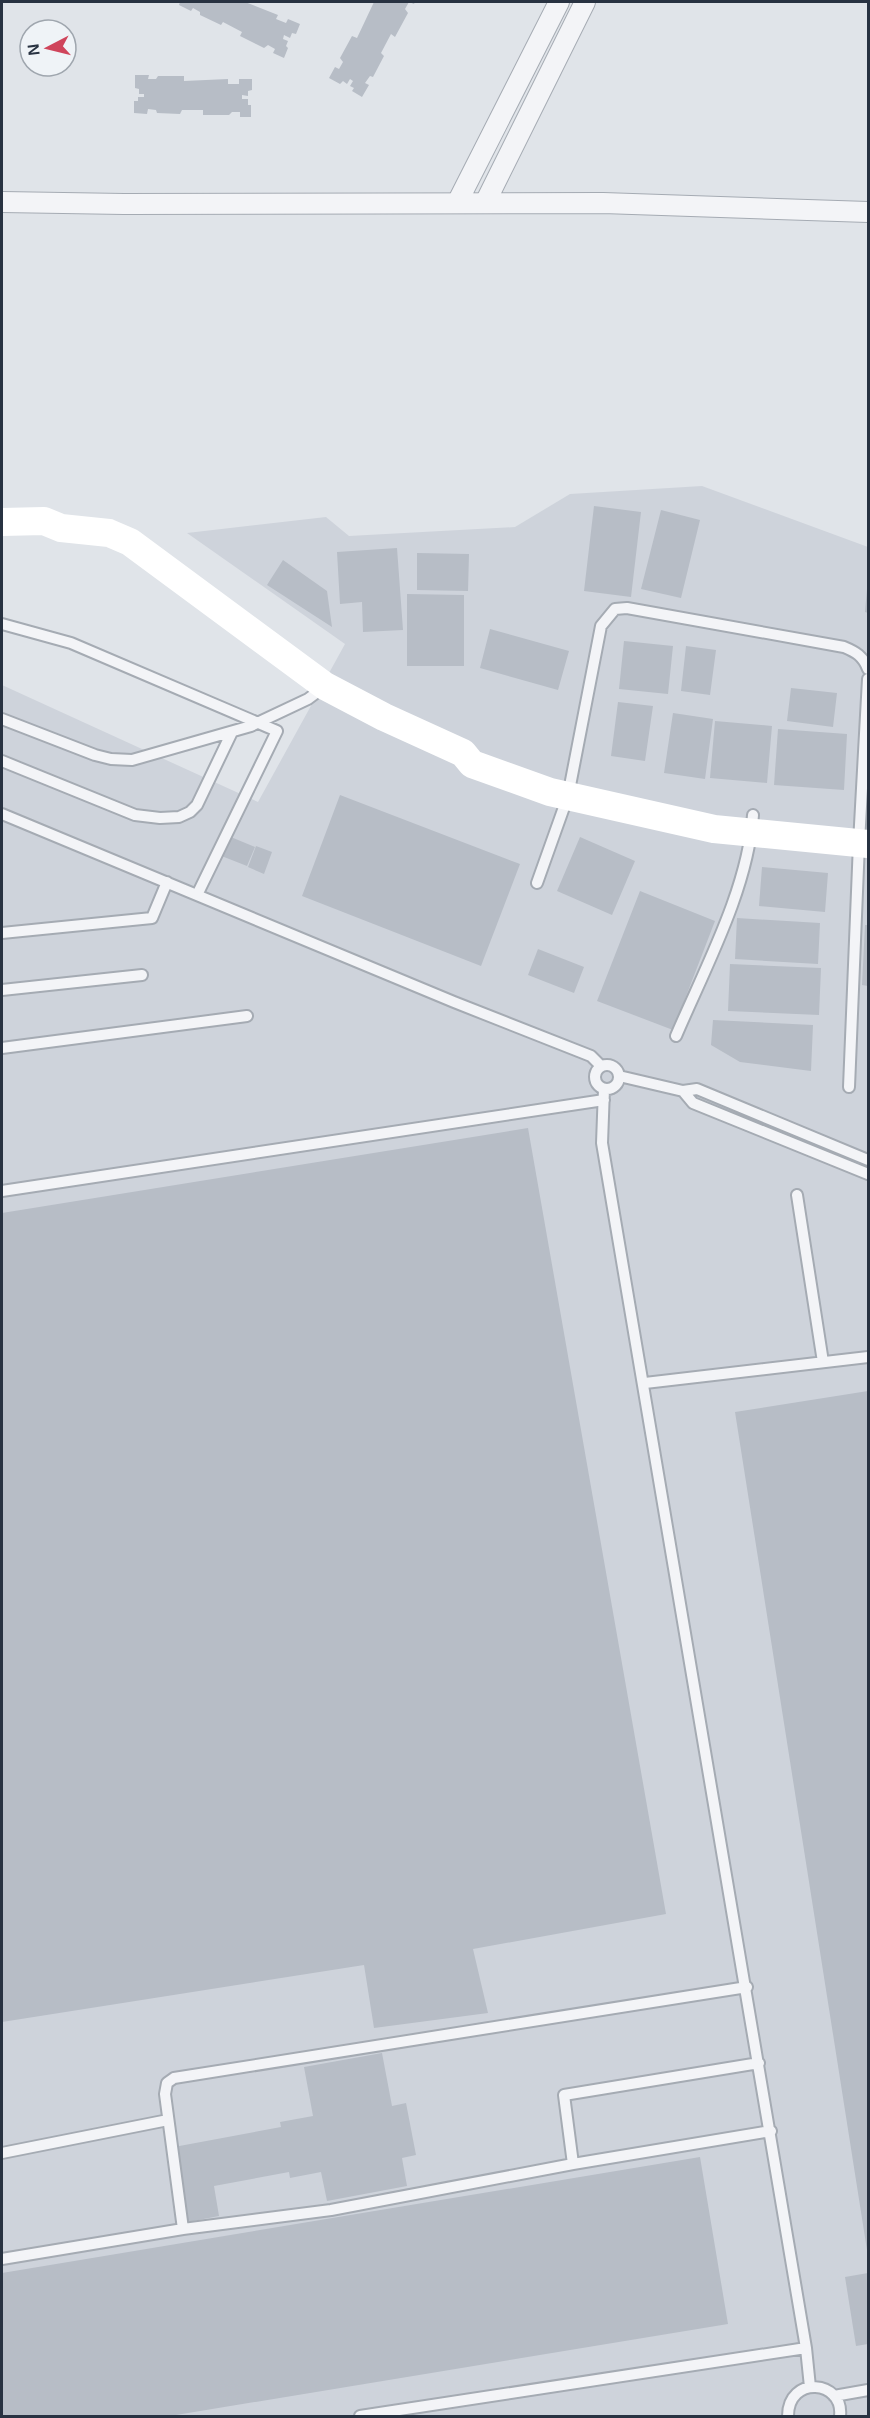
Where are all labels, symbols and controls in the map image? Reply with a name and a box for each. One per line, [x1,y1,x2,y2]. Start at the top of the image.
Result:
north arrow [18,18,78,78]
text: N [24,43,43,57]

